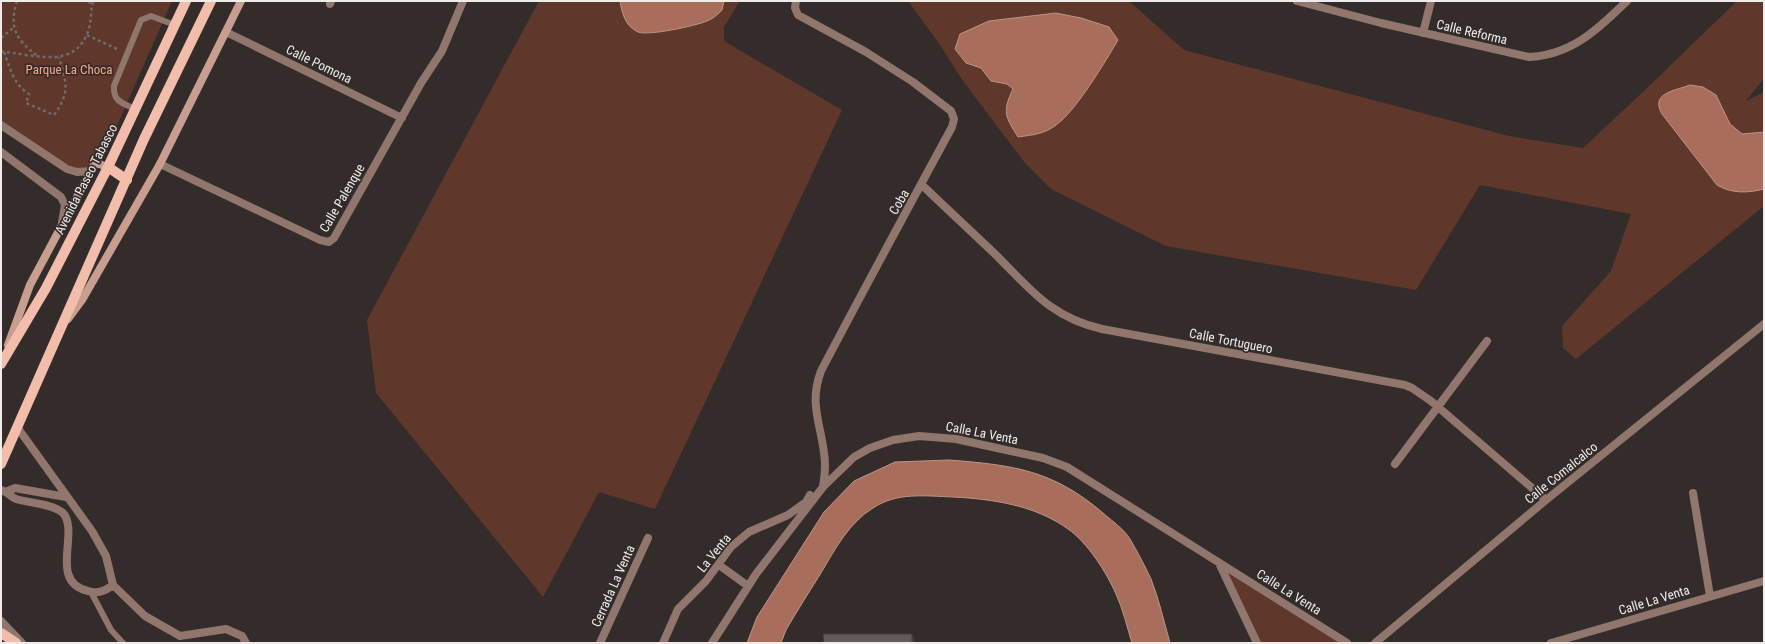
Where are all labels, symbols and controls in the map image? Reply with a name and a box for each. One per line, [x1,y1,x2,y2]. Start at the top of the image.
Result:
street label: Calle Reforma [1435,17,1509,47]
street label: Calle Pomona [284,42,354,86]
park label: Parque La Choca [26,62,112,77]
street label: Avenida Paseo Tabasco [52,121,120,237]
street label: Calle Palenque [316,161,368,235]
street label: Coba [886,187,912,217]
street label: Calle Tortuguero [1188,326,1274,356]
street label: Calle La Venta [944,419,1020,447]
street label: Calle Comalcalco [1522,439,1600,507]
street label: La Venta [694,531,734,575]
street label: Cerrada La Venta [588,543,638,629]
street label: Calle La Venta [1254,566,1324,618]
street label: Calle La Venta [1617,582,1691,618]

